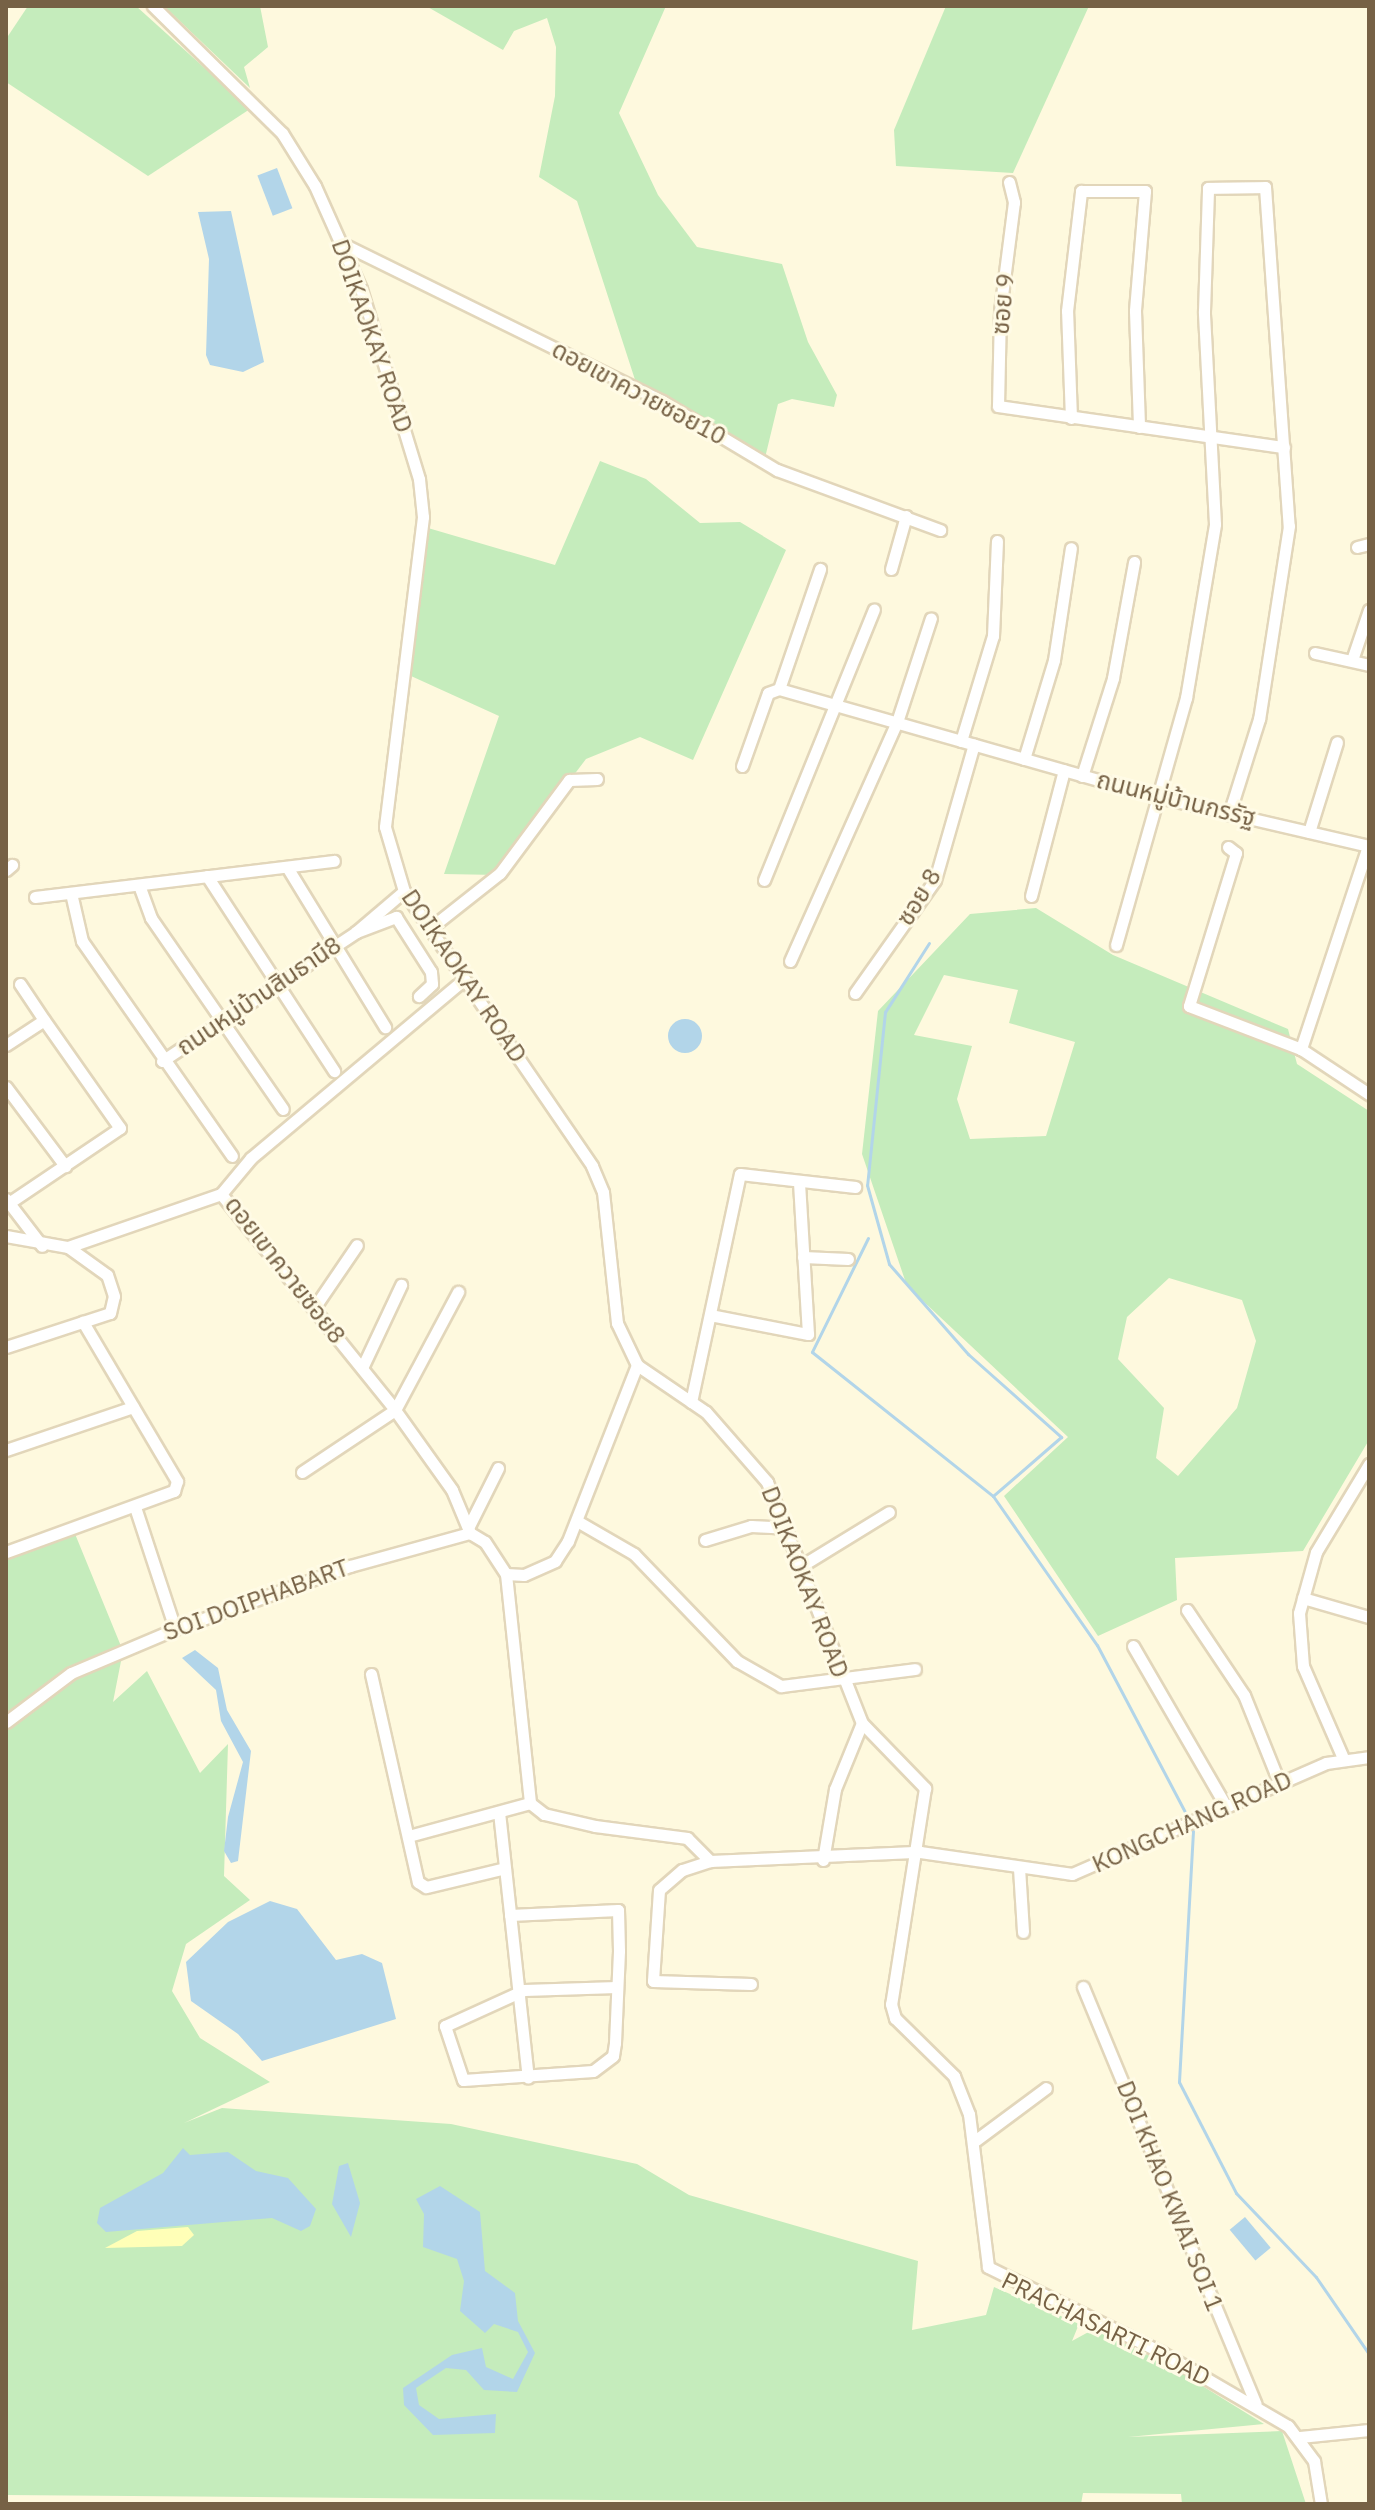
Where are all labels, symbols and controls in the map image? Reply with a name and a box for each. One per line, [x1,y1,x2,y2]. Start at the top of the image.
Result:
street label: DOIKAOKAY ROAD [325,236,419,436]
street label: ซอย 9 [986,272,1020,336]
street label: ดอยเขาควายซอย10 [547,335,731,451]
street label: ถนนหมู่บ้านกรรัฐ [1094,765,1258,833]
street label: ซอย 8 [891,863,947,931]
street label: DOIKAOKAY ROAD [395,884,533,1068]
street label: ถนนหมู่บ้านสินธานี8 [171,930,347,1062]
street label: ดอยเขาควายซอย8 [219,1191,351,1349]
street label: DOIKAOKAY ROAD [755,1482,855,1682]
street label: SOI DOIPHABART [159,1553,353,1647]
street label: KONGCHANG ROAD [1088,1765,1296,1879]
street label: DOI KHAO KWAI SOI 1 [1111,2077,1229,2315]
street label: PRACHASARTI ROAD [997,2266,1215,2392]

